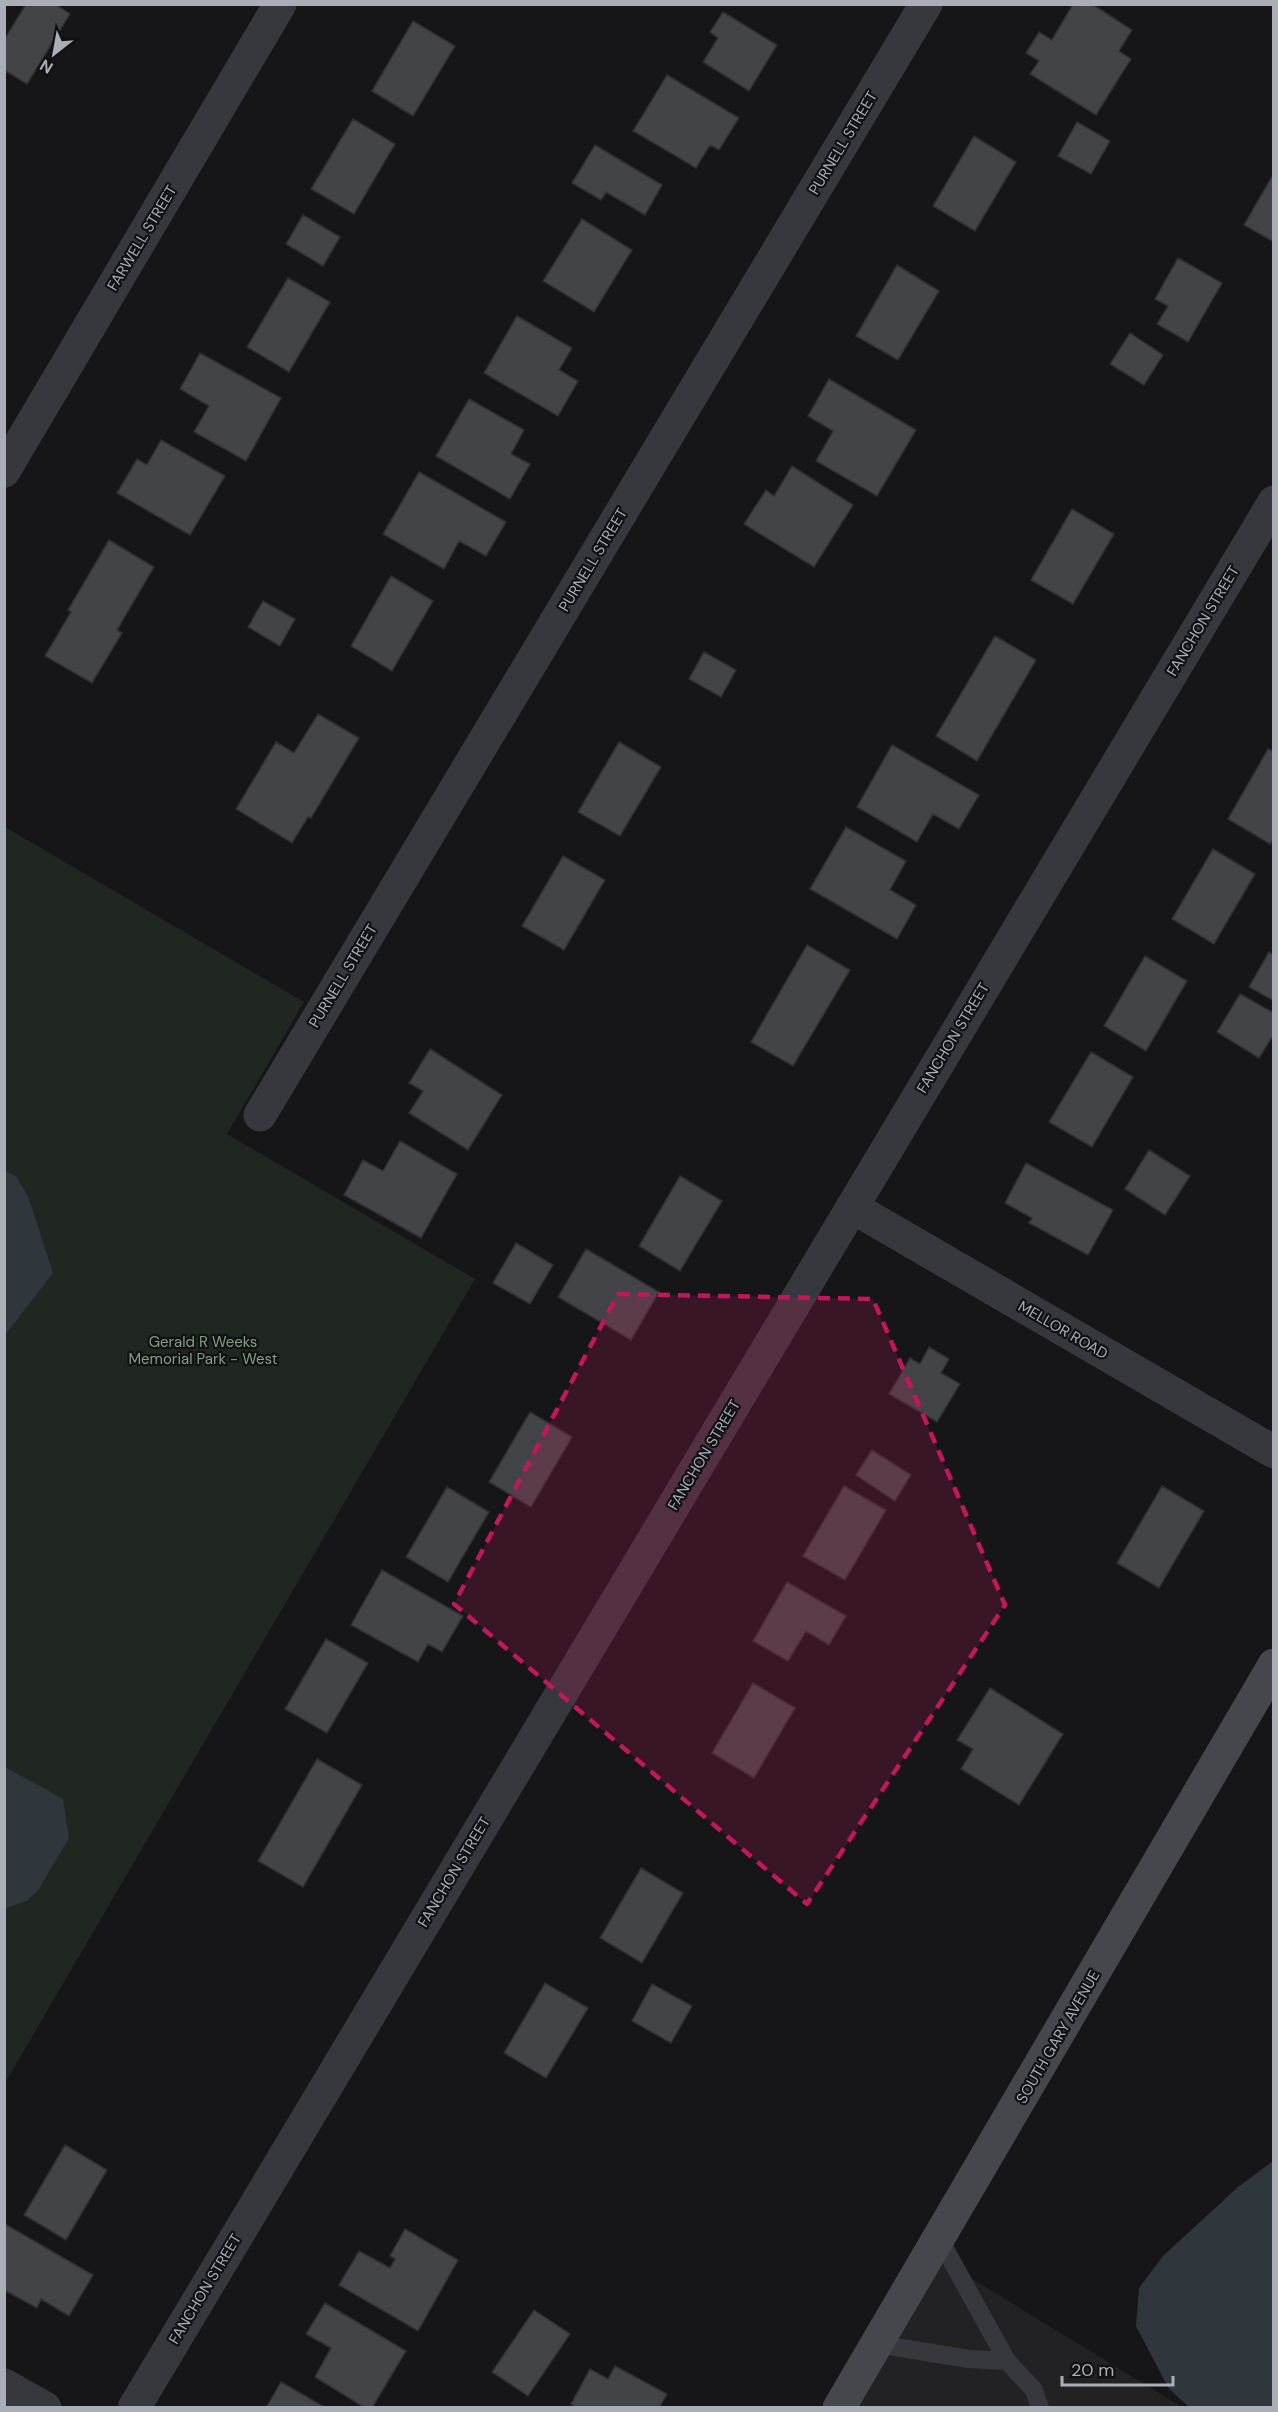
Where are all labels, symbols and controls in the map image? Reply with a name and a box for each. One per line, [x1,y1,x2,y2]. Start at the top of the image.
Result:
north arrow [24,24,84,84]
text: N [36,54,57,78]
street label: PURNELL STREET [804,88,882,198]
street label: FARWELL STREET [103,182,181,294]
street label: PURNELL STREET [554,505,632,615]
street label: FANCHON STREET [1162,562,1244,680]
street label: PURNELL STREET [304,921,382,1031]
street label: FANCHON STREET [912,979,994,1097]
street label: MELLOR ROAD [1014,1296,1112,1364]
park label: Gerald R Weeks Memorial Park - West [128,1332,278,1369]
street label: FANCHON STREET [663,1396,745,1514]
street label: FANCHON STREET [413,1813,495,1931]
street label: SOUTH GARY AVENUE [1012,1967,1104,2107]
street label: FANCHON STREET [164,2230,246,2348]
scale bar [1062,2349,1173,2387]
text: 20 m [1071,2358,1114,2382]

